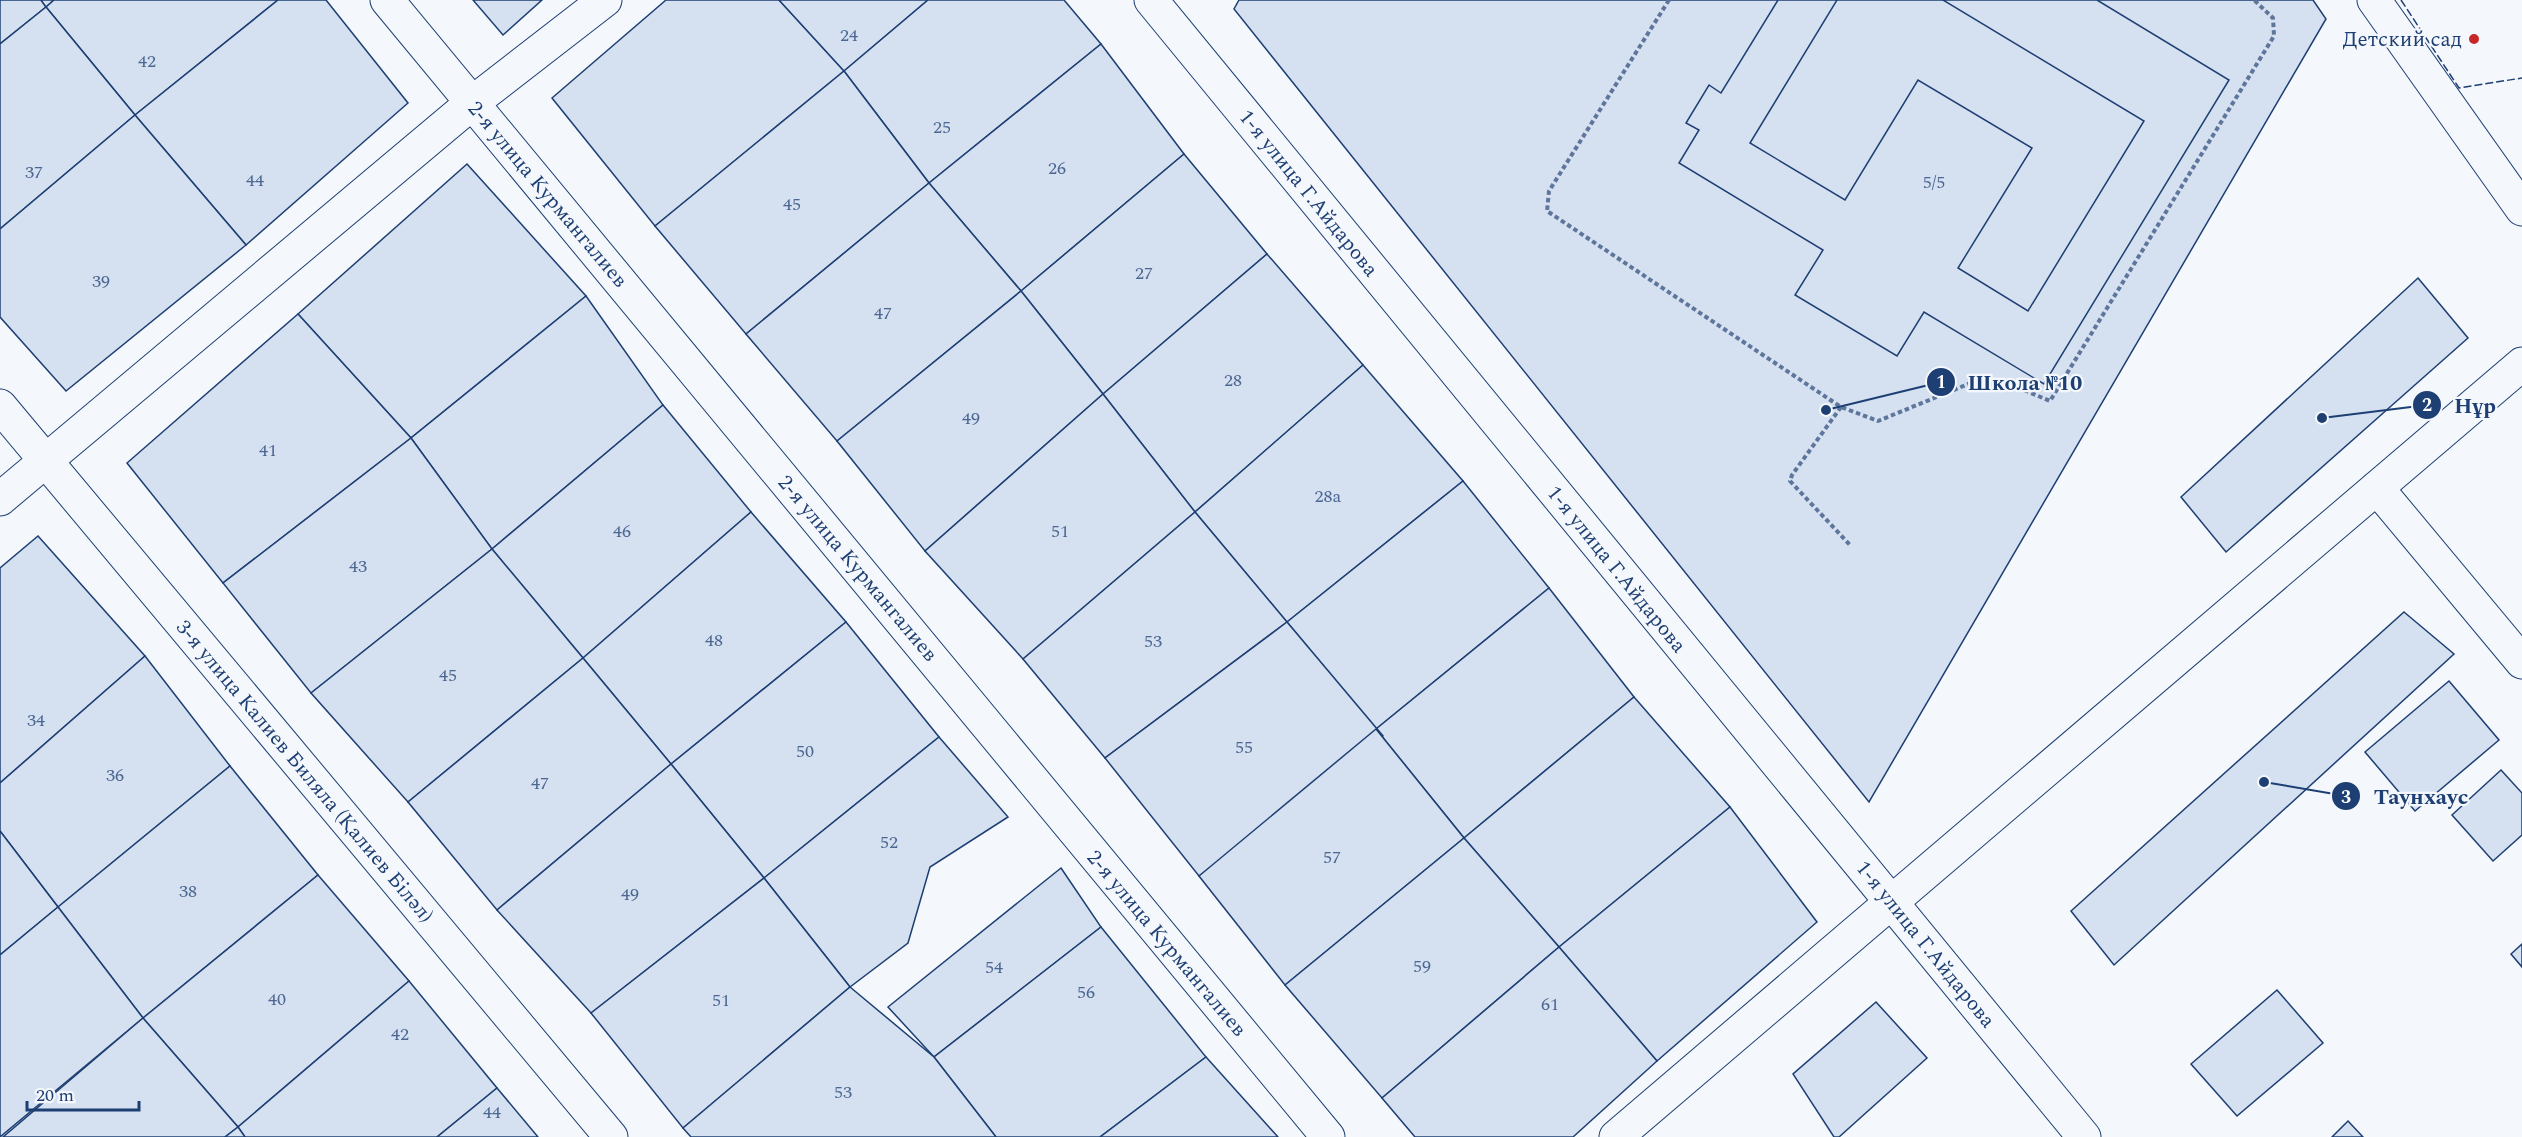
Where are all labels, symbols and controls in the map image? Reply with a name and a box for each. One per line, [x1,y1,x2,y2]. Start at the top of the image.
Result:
house number: 24 [840,22,858,49]
place label: Детский сад [2342,24,2462,56]
marker: Детский сад [2467,32,2481,46]
house number: 42 [138,48,156,75]
street label: 2-я улица Курмангалиев [459,94,635,295]
street label: 1-я улица Г.Айдарова [1231,103,1386,285]
house number: 25 [933,114,951,141]
house number: 26 [1048,155,1066,182]
house number: 37 [25,159,43,186]
house number: 44 [246,167,264,194]
house number: 5/5 [1923,169,1945,196]
house number: 45 [783,191,801,218]
house number: 27 [1135,260,1153,287]
house number: 39 [92,268,110,295]
house number: 47 [874,300,892,327]
callout: Школа №10 [1926,362,2095,402]
house number: 28 [1224,367,1242,394]
text: Школа №10 [1968,367,2082,400]
text: 1 [1936,369,1946,396]
callout: Нұр [2412,385,2508,425]
text: Нұр [2454,390,2496,423]
text: 2 [2422,392,2432,419]
house number: 49 [962,405,980,432]
house number: 41 [259,437,277,464]
street label: 2-я улица Курмангалиев [769,468,945,669]
street label: 1-я улица Г.Айдарова [1539,479,1694,661]
house number: 28а [1315,483,1342,510]
house number: 46 [613,518,631,545]
house number: 51 [1051,518,1069,545]
house number: 43 [349,553,367,580]
street label: 3-я улица Калиев Биляла (Қалиев Біләл) [168,613,441,930]
house number: 48 [705,627,723,654]
house number: 53 [1144,628,1162,655]
house number: 45 [439,662,457,689]
house number: 34 [27,707,45,734]
house number: 55 [1235,734,1253,761]
house number: 50 [796,738,814,765]
house number: 36 [106,762,124,789]
house number: 47 [531,770,549,797]
callout: Таунхаус [2331,776,2480,816]
text: Таунхаус [2374,781,2468,814]
text: 3 [2341,784,2351,811]
house number: 52 [880,829,898,856]
street label: 2-я улица Курмангалиев [1078,843,1254,1044]
house number: 57 [1323,844,1341,871]
street label: 1-я улица Г.Айдарова [1848,854,2003,1036]
house number: 38 [179,878,197,905]
house number: 49 [621,881,639,908]
house number: 59 [1413,953,1431,980]
house number: 54 [985,954,1003,981]
house number: 56 [1077,979,1095,1006]
house number: 40 [268,986,286,1013]
house number: 51 [712,987,730,1014]
house number: 61 [1541,991,1559,1018]
house number: 42 [391,1021,409,1048]
scale bar [27,1074,140,1112]
house number: 53 [834,1079,852,1106]
text: 20 m [36,1082,74,1109]
house number: 44 [483,1099,501,1126]

